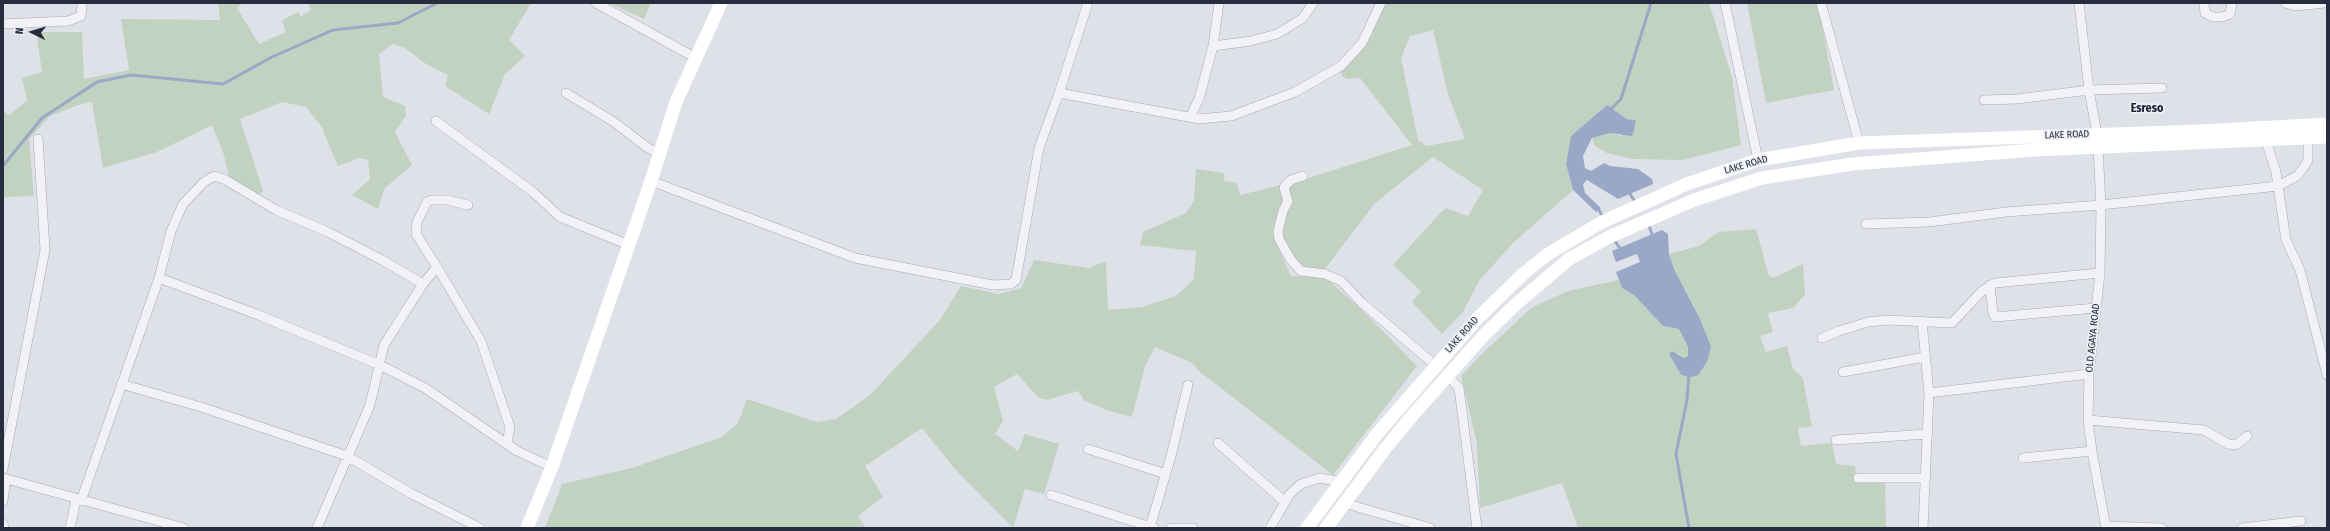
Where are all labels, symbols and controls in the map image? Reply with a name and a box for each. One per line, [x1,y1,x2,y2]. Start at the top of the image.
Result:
north arrow [12,12,52,52]
text: N [13,27,26,35]
district label: Esreso [2131,102,2163,116]
street label: LAKE ROAD [2044,128,2090,142]
street label: LAKE ROAD [1723,153,1769,177]
street label: OLD AGAYA ROAD [2083,303,2103,373]
street label: LAKE ROAD [1443,314,1481,356]

